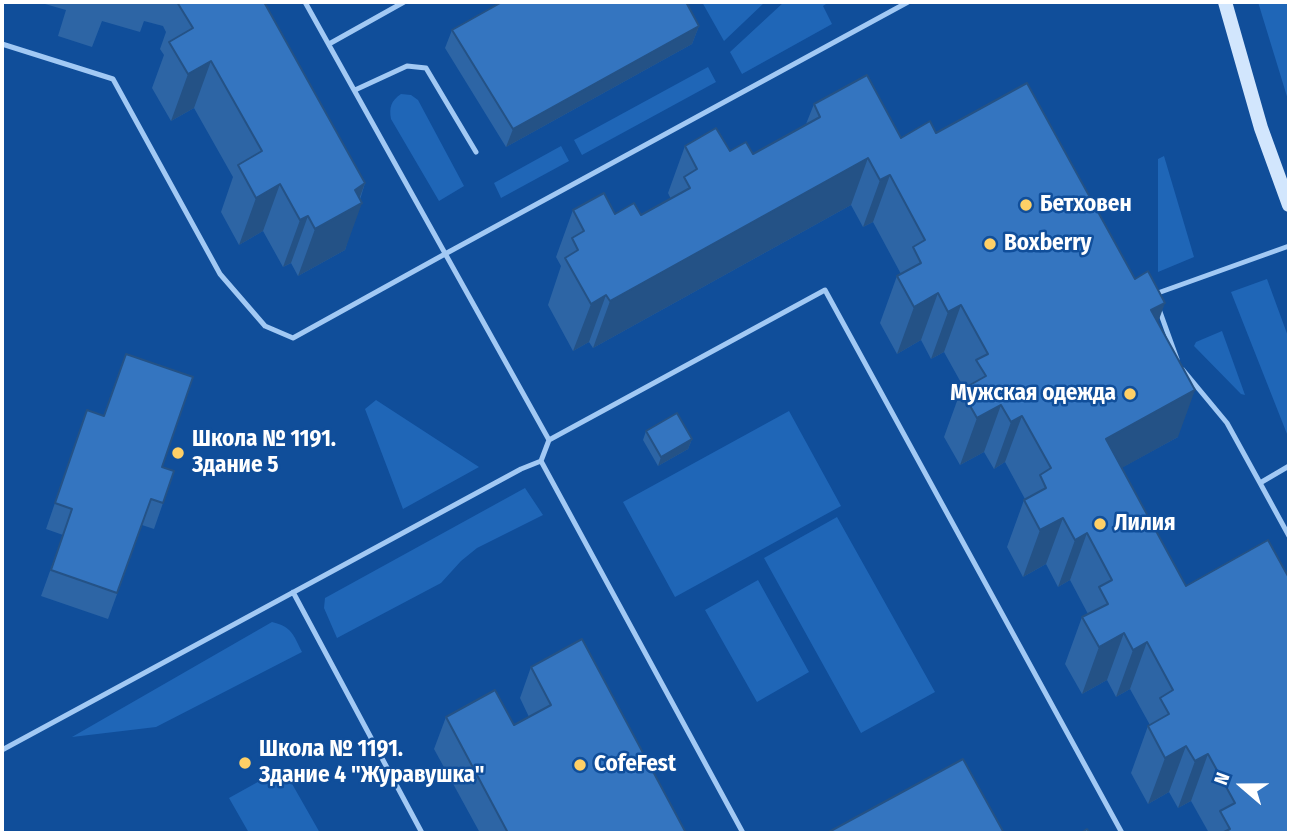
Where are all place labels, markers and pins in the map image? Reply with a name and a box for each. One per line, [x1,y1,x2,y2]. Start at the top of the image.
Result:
place label: Бетховен [1040,191,1132,219]
marker: Бетховен [1018,197,1034,213]
place label: Boxberry [1004,230,1092,258]
marker: Boxberry [982,236,998,252]
place label: Мужская одежда [950,380,1116,408]
marker: Мужская одежда [1122,386,1138,402]
place label: Школа № 1191. Здание 5 [192,426,336,480]
marker: Школа № 1191. Здание 5 [170,445,186,461]
place label: Лилия [1114,510,1176,538]
marker: Лилия [1092,516,1108,532]
place label: Школа № 1191. Здание 4 "Журавушка" [259,736,485,790]
place label: CofeFest [594,751,676,779]
marker: Школа № 1191. Здание 4 "Журавушка" [237,755,253,771]
marker: CofeFest [572,757,588,773]

